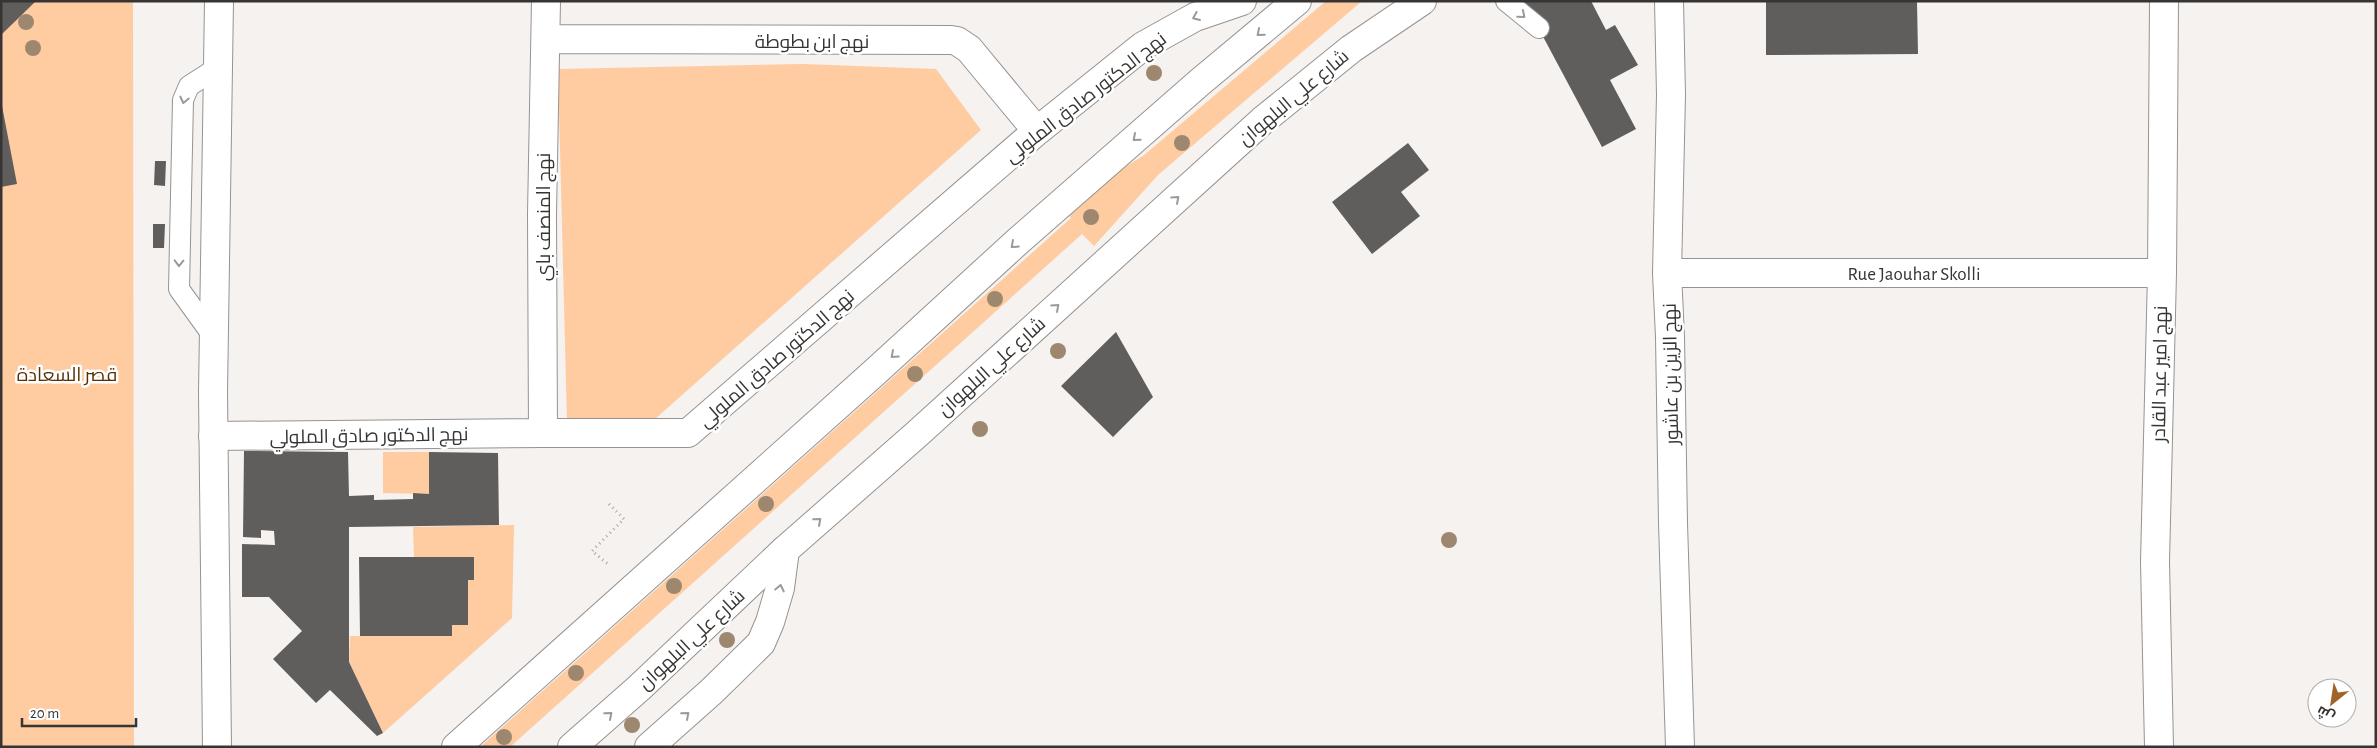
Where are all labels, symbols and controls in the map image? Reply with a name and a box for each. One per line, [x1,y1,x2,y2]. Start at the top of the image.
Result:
one-way arrow [1517,9,1526,18]
one-way arrow [1192,11,1201,22]
one-way arrow [1257,27,1266,35]
street label: نهج الدكتور صادق الملولي [1002,29,1173,170]
street label: نهج ابن بطوطة [755,33,869,55]
street label: شارع علي البلهوان [1235,46,1355,153]
one-way arrow [179,96,190,105]
one-way arrow [1133,132,1142,141]
street label: نهج المنصف باي [535,153,558,281]
one-way arrow [1171,195,1180,204]
one-way arrow [1010,239,1019,248]
one-way arrow [174,259,185,267]
street label: Rue Jaouhar Skolli [1847,265,1981,284]
street label: نهج الدكتور صادق الملولي [696,287,861,435]
street label: نهج الزين بن عاشور [1660,303,1685,446]
one-way arrow [1050,304,1059,313]
street label: نهج امير عبد القادر [2150,305,2174,444]
street label: شارع علي البلهوان [934,313,1052,423]
one-way arrow [891,349,900,358]
park label: قصر السعادة [17,366,117,386]
street label: نهج الدكتور صادق الملولي [269,425,469,452]
one-way arrow [812,518,821,527]
one-way arrow [774,584,784,593]
street label: شارع علي البلهوان [635,586,751,697]
north arrow [2307,678,2357,728]
scale bar [22,696,136,728]
text: ش [2314,702,2338,726]
text: 20 m [30,706,59,721]
one-way arrow [603,711,612,720]
one-way arrow [680,711,689,720]

